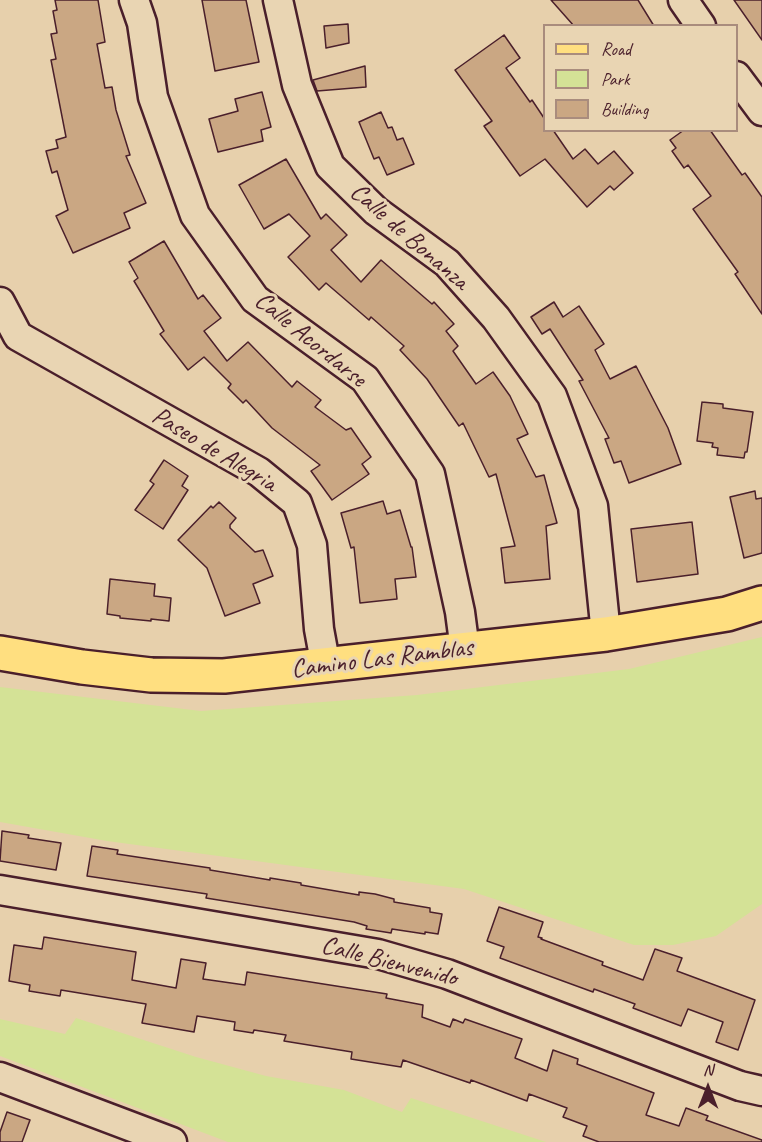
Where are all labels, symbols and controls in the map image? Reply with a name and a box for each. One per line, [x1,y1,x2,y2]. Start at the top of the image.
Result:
legend [543,24,738,132]
text: Road [601,38,631,60]
text: Park [601,68,630,90]
text: Building [601,98,648,120]
street label: Calle de Bonanza [343,177,475,297]
street label: Calle Acordarse [248,285,372,395]
street label: Paseo de Alegria [146,401,282,499]
street label: Camino Las Ramblas [290,632,474,686]
street label: Calle Bienvenido [318,930,460,994]
north arrow [678,1058,738,1118]
text: N [703,1060,713,1080]

